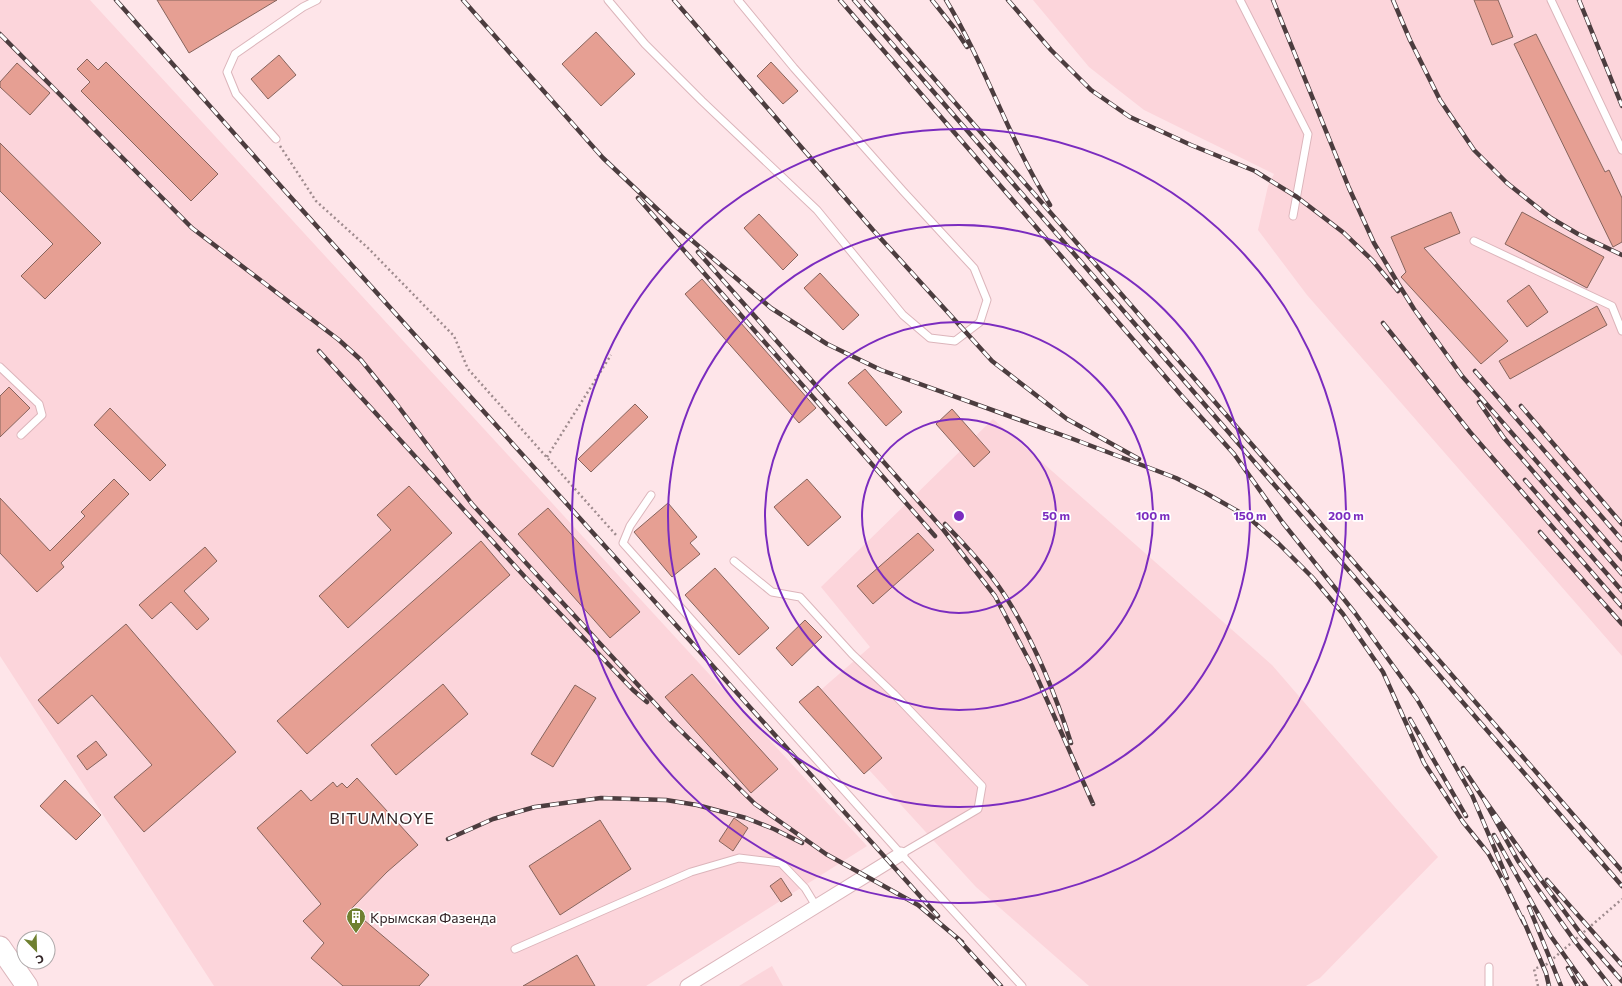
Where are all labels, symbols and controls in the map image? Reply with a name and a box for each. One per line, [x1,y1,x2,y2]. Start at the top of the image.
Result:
text: 50 m [1042,508,1070,522]
text: 100 m [1136,508,1170,522]
text: 150 m [1233,508,1267,522]
text: 200 m [1328,508,1364,522]
centre of rings [952,509,966,523]
district label: BITUMNOYE [329,808,435,827]
building icon: Крымская Фазенда [345,906,367,934]
place label: Крымская Фазенда [370,909,496,926]
north arrow [16,930,56,970]
text: С [34,952,46,967]

